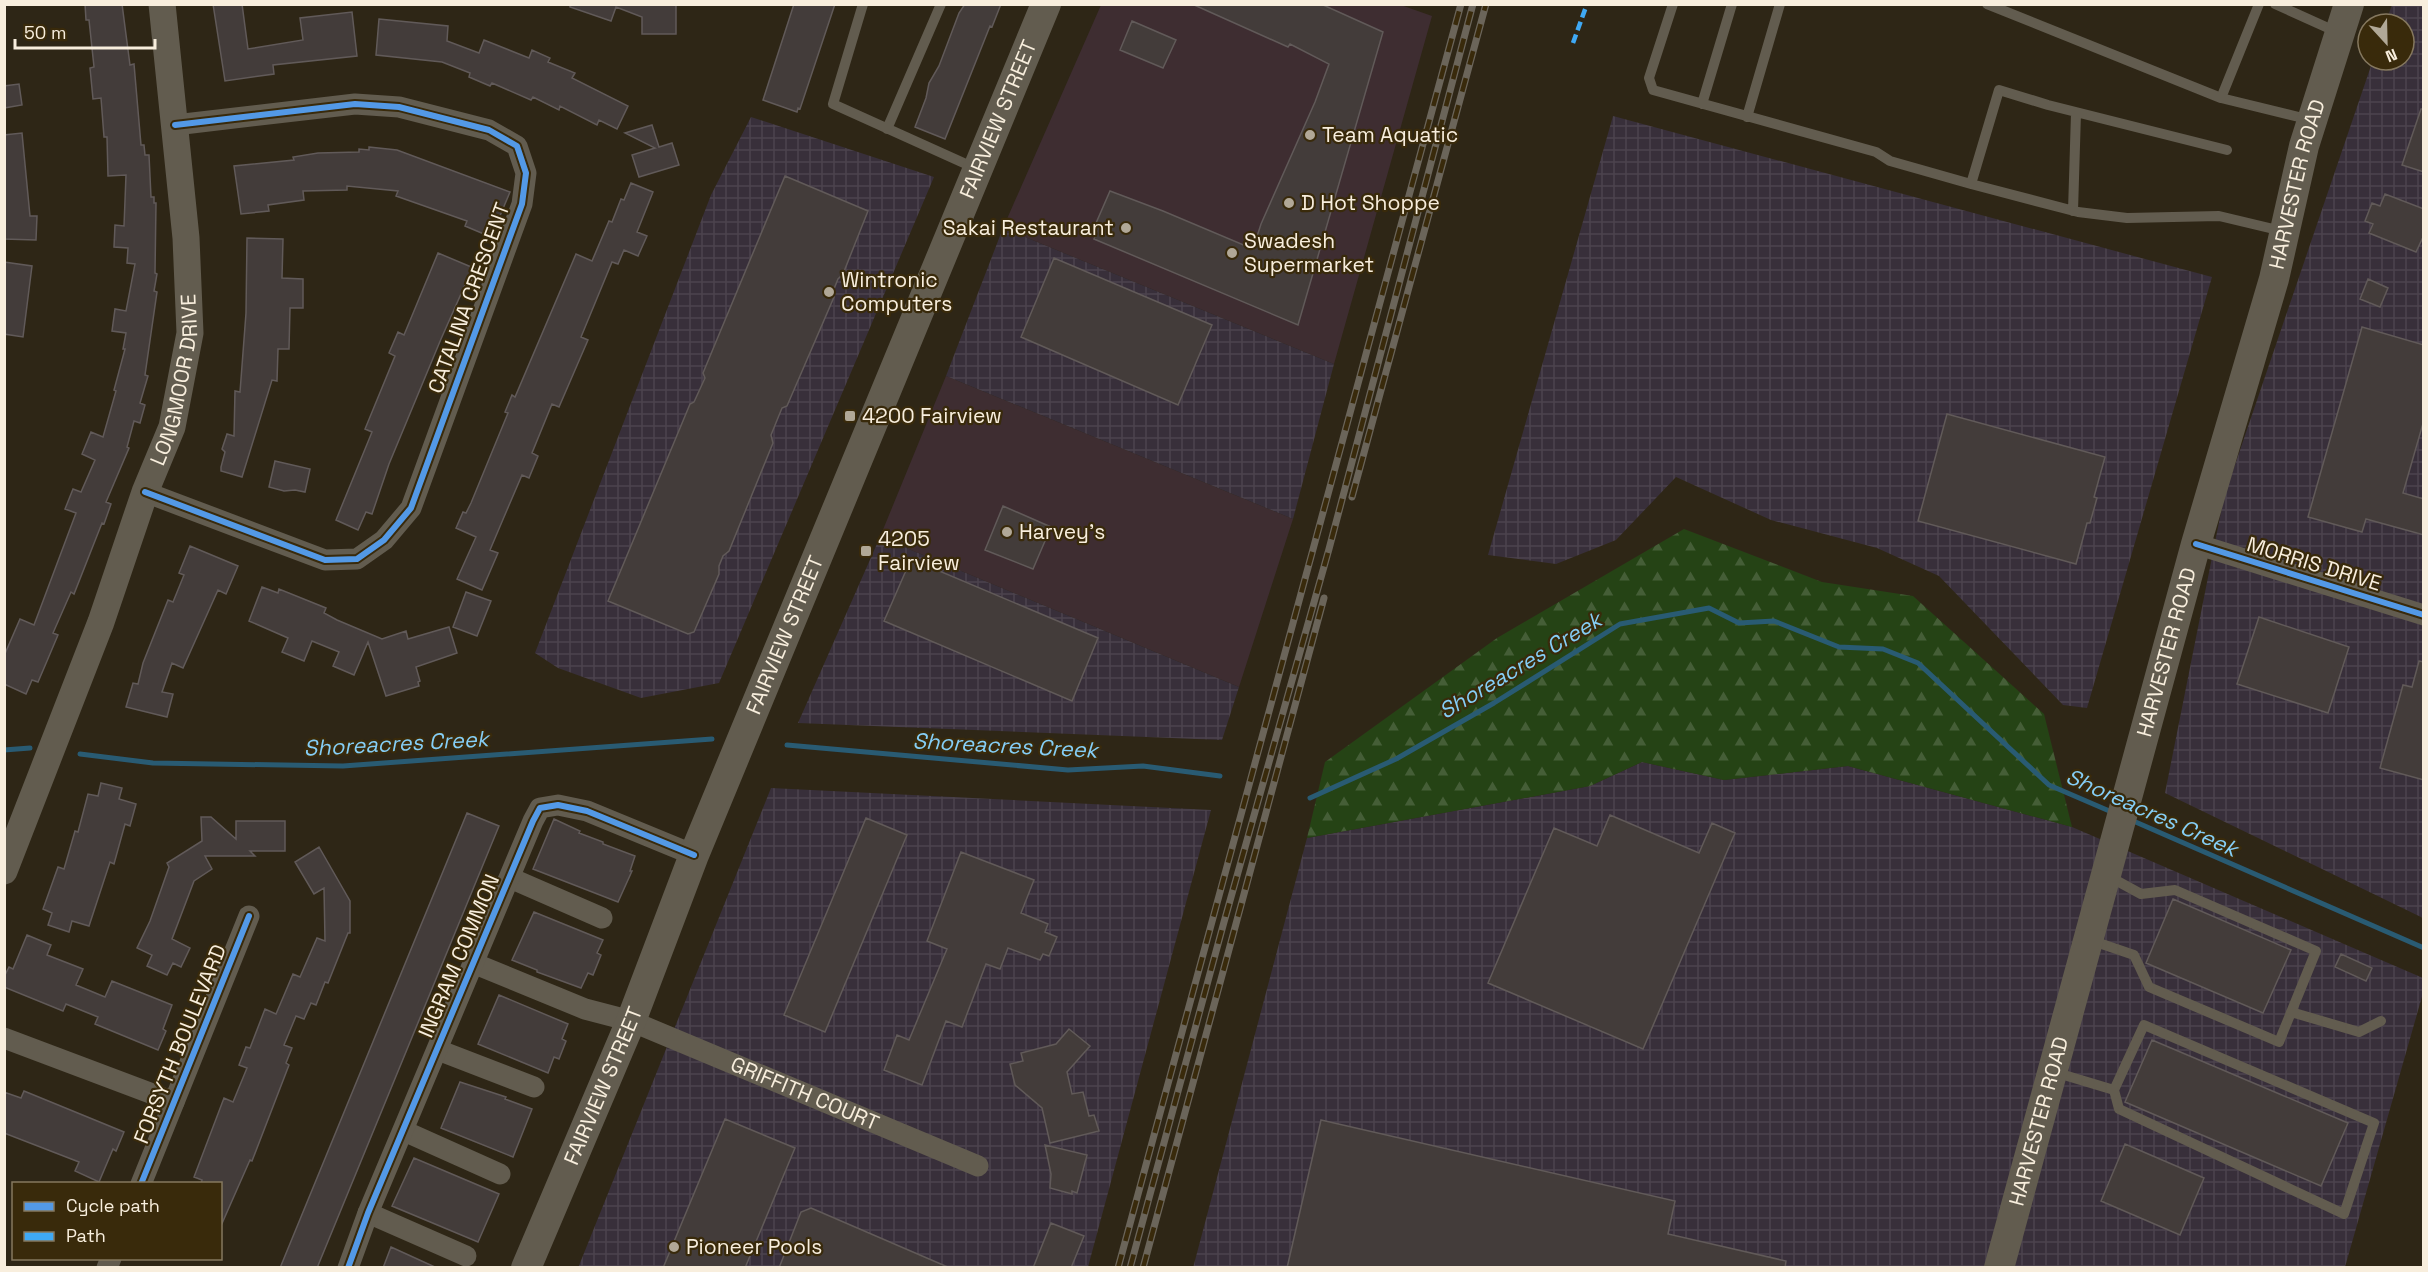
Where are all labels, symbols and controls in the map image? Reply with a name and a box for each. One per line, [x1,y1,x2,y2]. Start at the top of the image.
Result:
scale bar [15,12,154,50]
north arrow [2356,12,2416,72]
text: 50 m [24,21,66,44]
street label: FAIRVIEW STREET [953,36,1043,203]
text: N [2383,44,2400,67]
street label: HARVESTER ROAD [2263,96,2331,272]
place label: Team Aquatic [1322,121,1458,148]
marker: Team Aquatic [1303,128,1317,142]
place label: D Hot Shoppe [1301,189,1440,216]
marker: D Hot Shoppe [1282,196,1296,210]
street label: CATALINA CRESCENT [421,199,516,397]
place label: Sakai Restaurant [943,214,1114,241]
marker: Sakai Restaurant [1119,221,1133,235]
place label: Swadesh Supermarket [1244,227,1374,278]
marker: Swadesh Supermarket [1225,246,1239,260]
place label: Wintronic Computers [841,266,952,317]
marker: Wintronic Computers [822,285,836,299]
street label: LONGMOOR DRIVE [144,294,203,469]
place label: 4200 Fairview [862,402,1002,429]
marker: 4200 Fairview [843,409,857,423]
place label: Harvey's [1019,518,1105,545]
place label: 4205 Fairview [878,525,960,576]
marker: Harvey's [1000,525,1014,539]
street label: MORRIS DRIVE [2244,530,2385,597]
marker: 4205 Fairview [859,544,873,558]
street label: FAIRVIEW STREET [740,551,829,718]
street label: HARVESTER ROAD [2130,565,2202,740]
water label: Shoreacres Creek [1433,604,1608,725]
water label: Shoreacres Creek [303,724,491,762]
water label: Shoreacres Creek [912,726,1100,764]
water label: Shoreacres Creek [2062,762,2244,863]
street label: INGRAM COMMON [412,870,505,1042]
street label: FORSYTH BOULEVARD [127,940,232,1148]
street label: FAIRVIEW STREET [557,1003,648,1169]
street label: HARVESTER ROAD [2003,1034,2074,1209]
street label: GRIFFITH COURT [727,1050,883,1136]
legend [12,1182,222,1260]
text: Cycle path [66,1194,160,1217]
text: Path [66,1224,106,1247]
place label: Pioneer Pools [686,1233,822,1260]
marker: Pioneer Pools [667,1240,681,1254]

